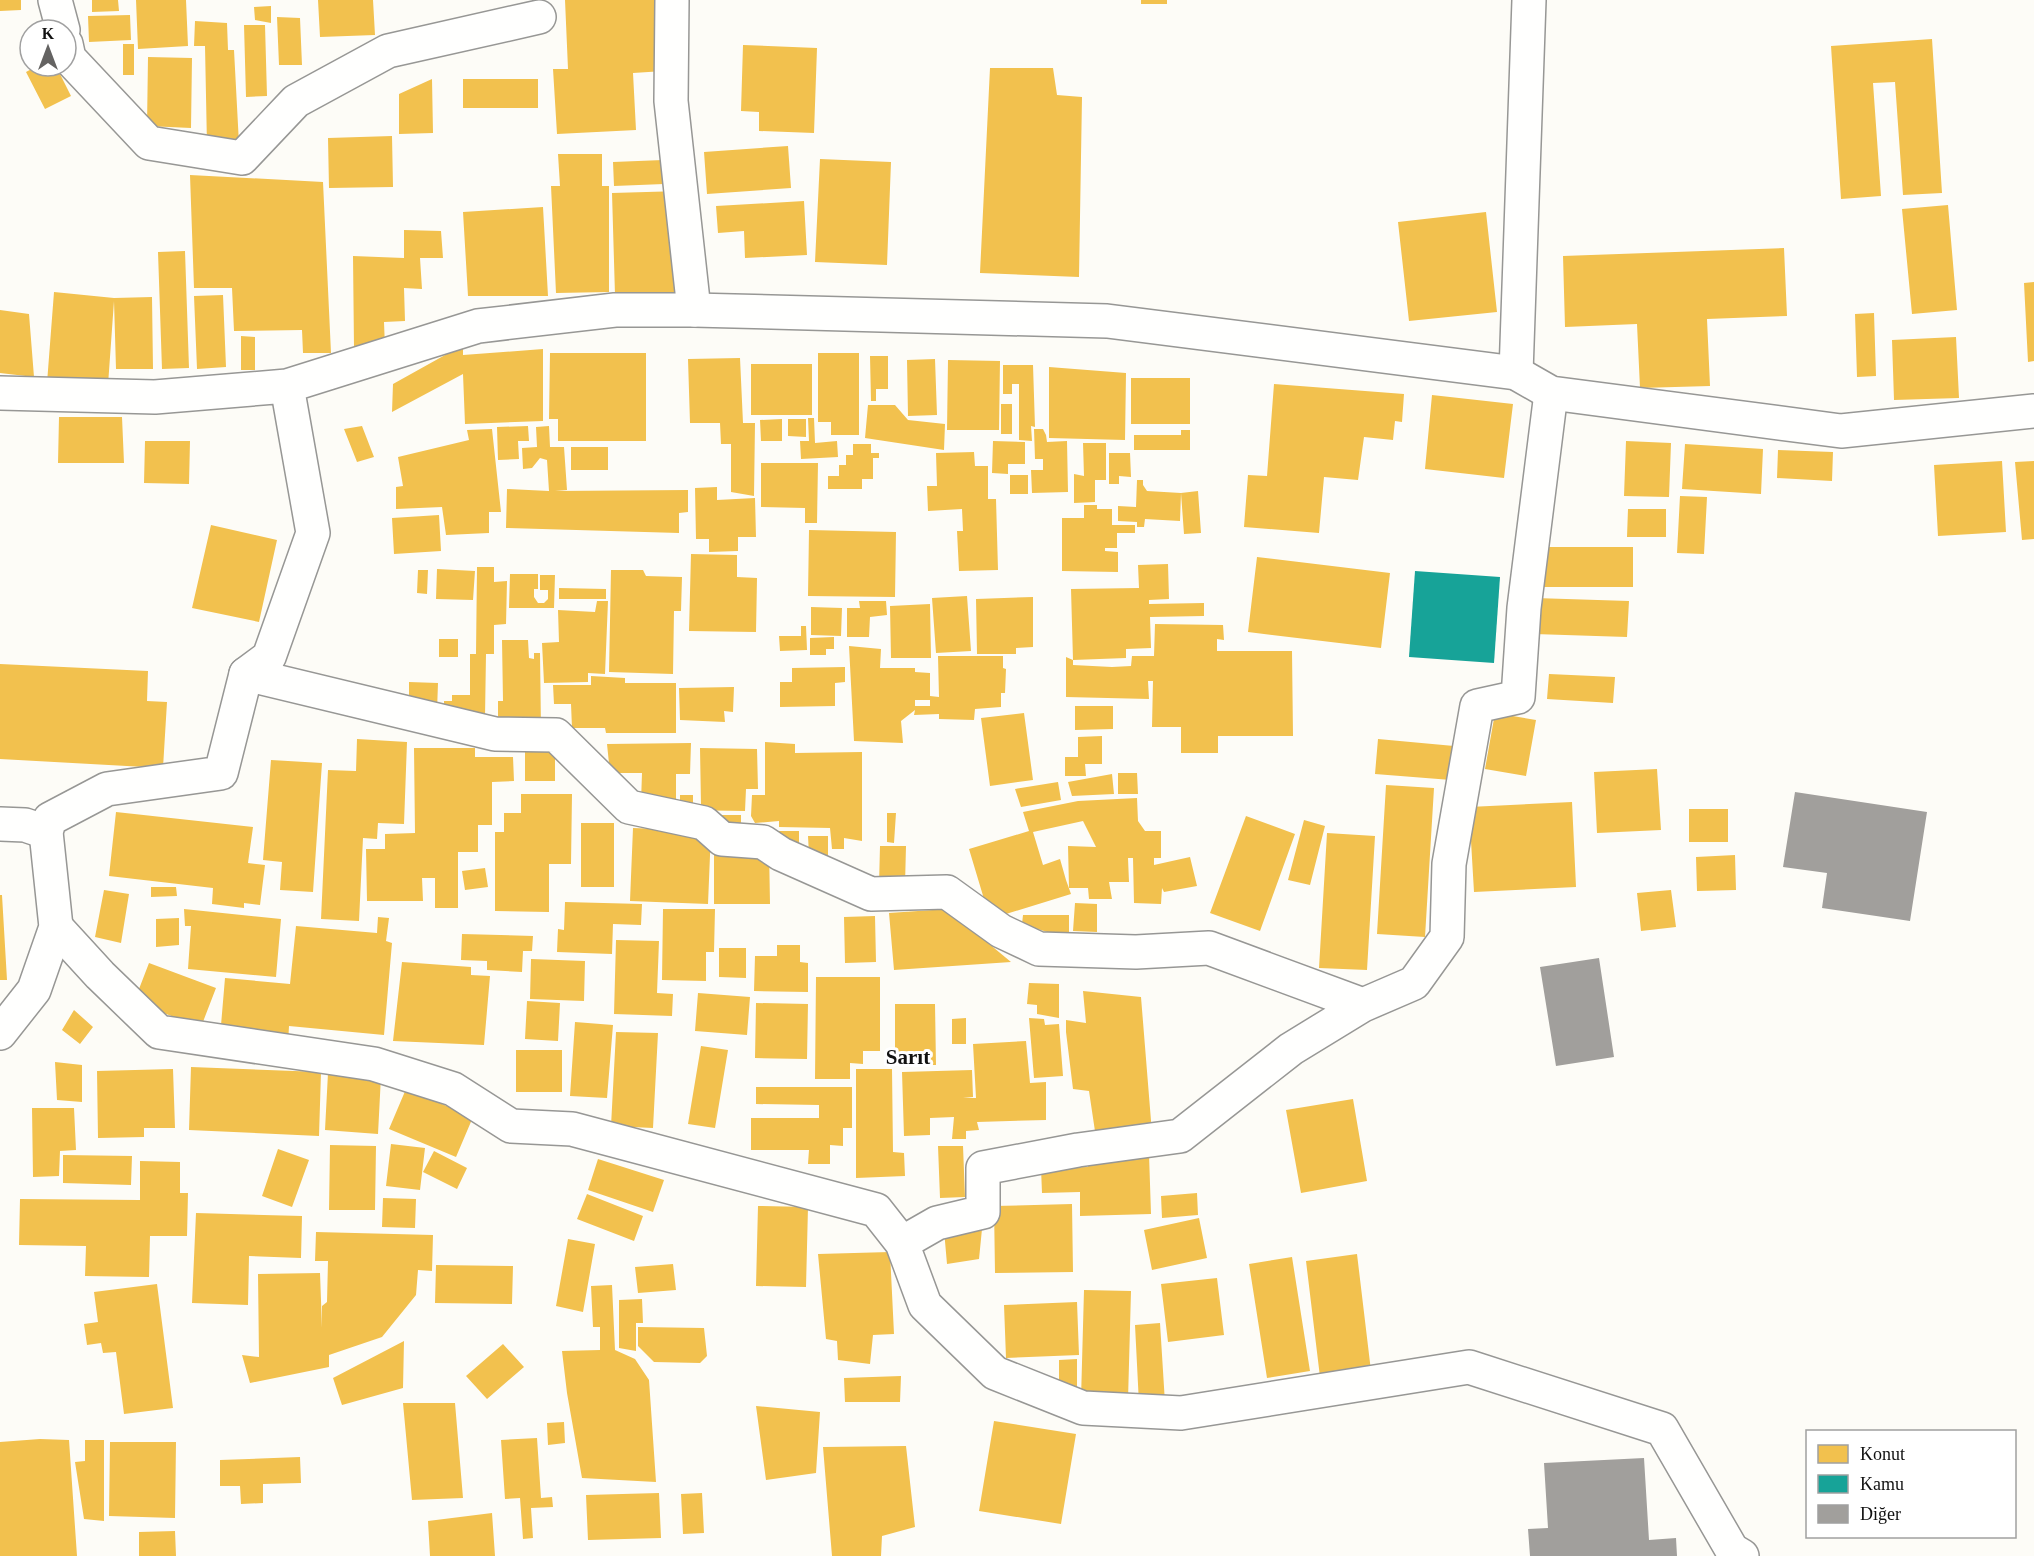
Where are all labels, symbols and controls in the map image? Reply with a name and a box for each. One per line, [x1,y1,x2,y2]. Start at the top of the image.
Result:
north arrow [18,18,78,78]
text: K [42,25,55,42]
district label: Sarıt [886,1045,930,1069]
legend [1806,1430,2016,1538]
text: Konut [1860,1444,1905,1464]
text: Kamu [1860,1474,1904,1494]
text: Diğer [1860,1504,1901,1524]

